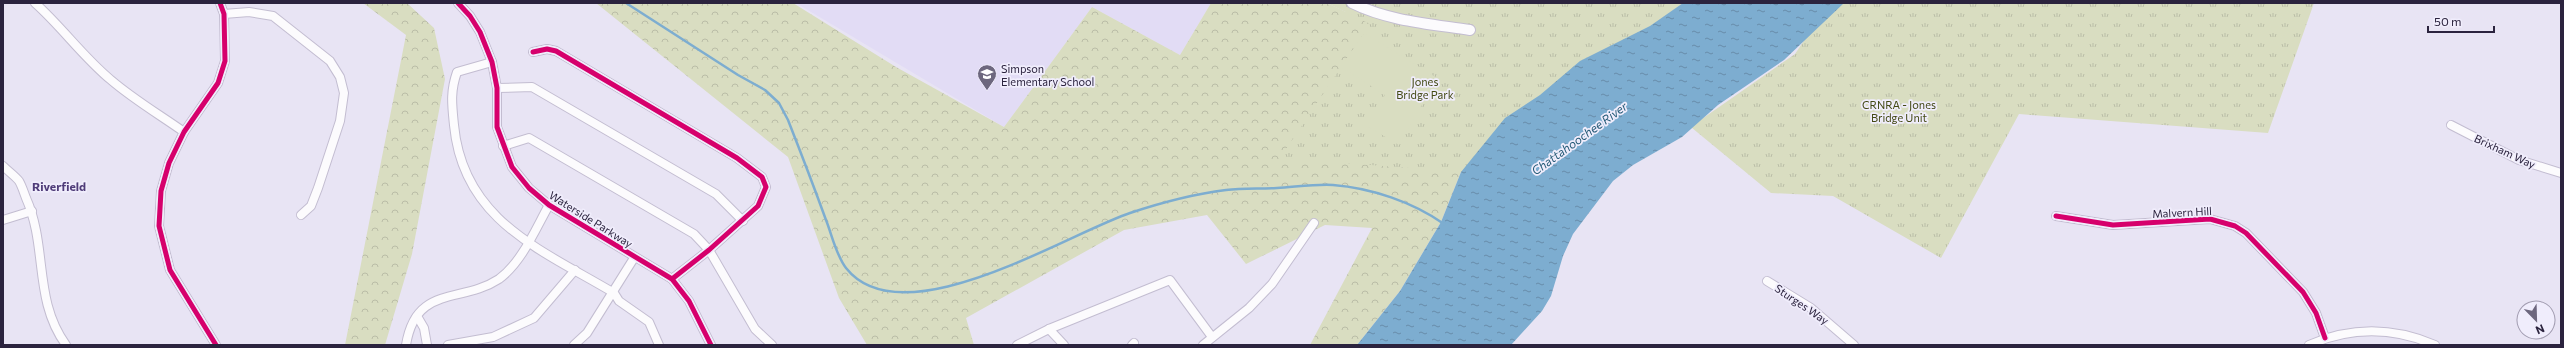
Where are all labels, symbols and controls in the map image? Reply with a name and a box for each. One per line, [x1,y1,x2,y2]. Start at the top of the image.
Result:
scale bar [2428,8,2494,34]
text: 50 m [2434,14,2462,28]
place label: Simpson Elementary School [1001,62,1094,88]
school or university icon: Simpson Elementary School [976,63,998,91]
park label: Jones Bridge Park [1396,75,1454,101]
water label: Chattahoochee River [1528,98,1631,177]
park label: CRNRA - Jones Bridge Unit [1862,98,1936,124]
street label: Brixham Way [2472,131,2538,171]
district label: Riverfield [32,179,86,193]
street label: Waterside Parkway [547,188,635,250]
street label: Malvern Hill [2152,204,2212,220]
street label: Sturges Way [1773,281,1832,327]
north arrow [2516,300,2556,340]
text: N [2534,322,2546,337]

